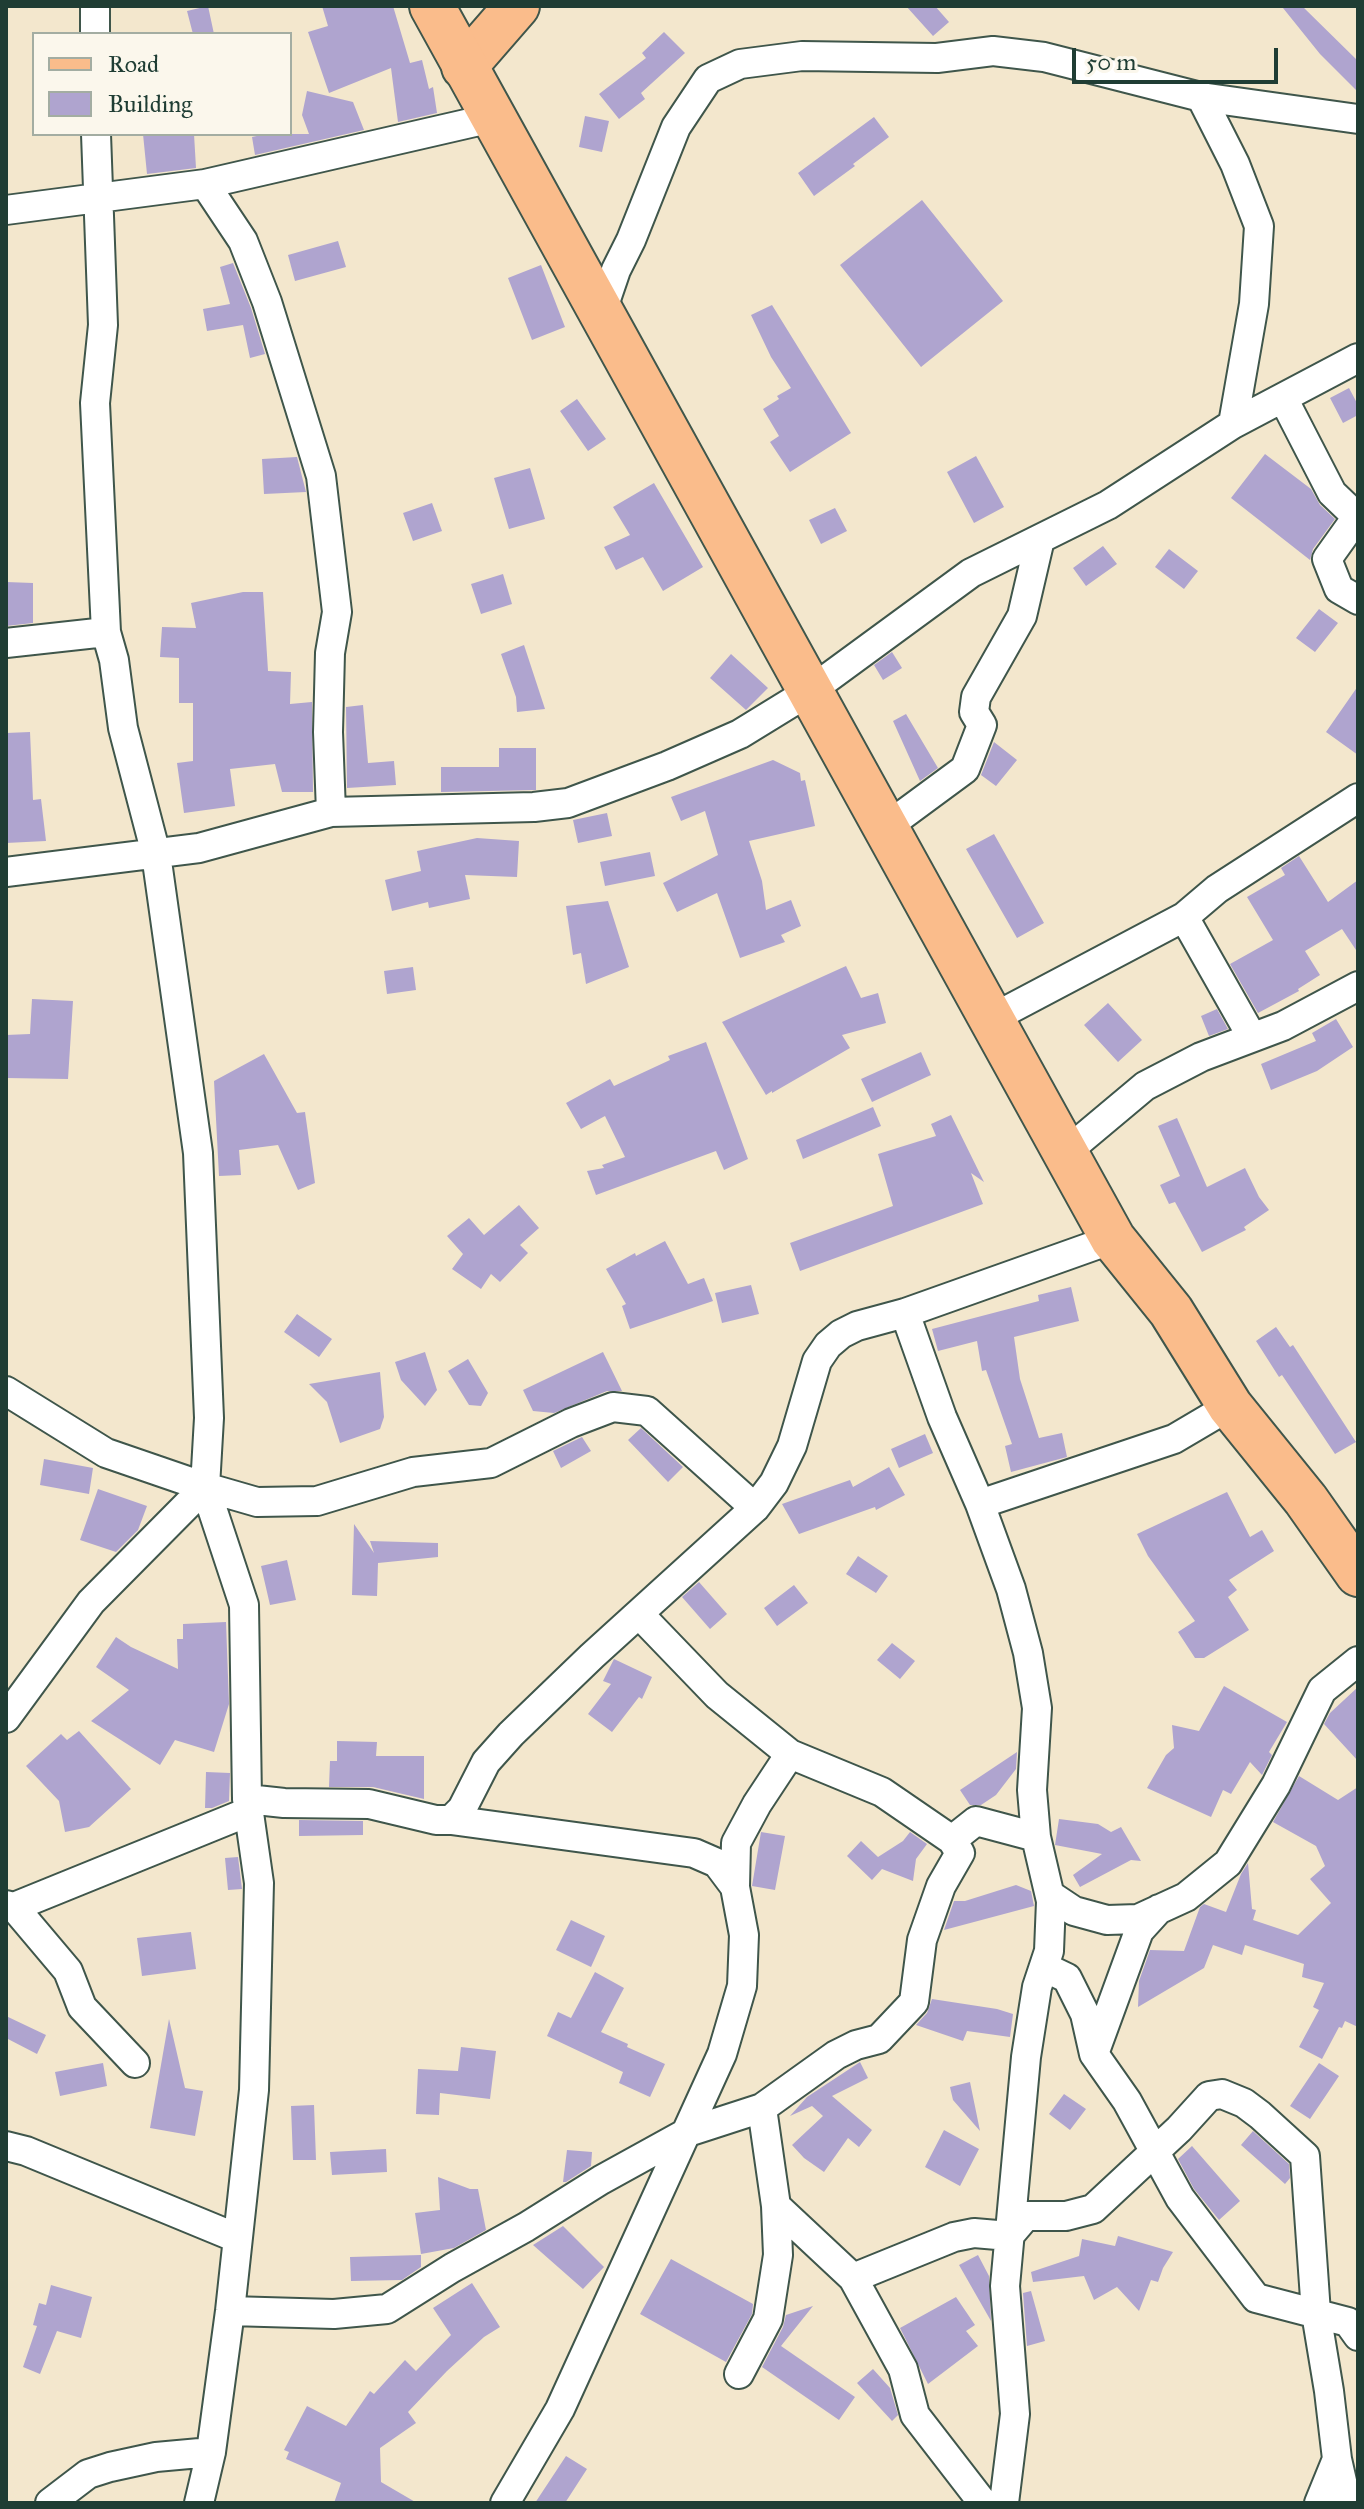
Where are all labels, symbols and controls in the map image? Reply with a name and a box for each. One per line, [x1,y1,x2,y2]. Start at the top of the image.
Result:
legend [32,32,292,136]
scale bar [1076,32,1282,82]
text: 50 m [1086,47,1136,77]
text: Road [108,49,159,79]
text: Building [108,89,193,119]

